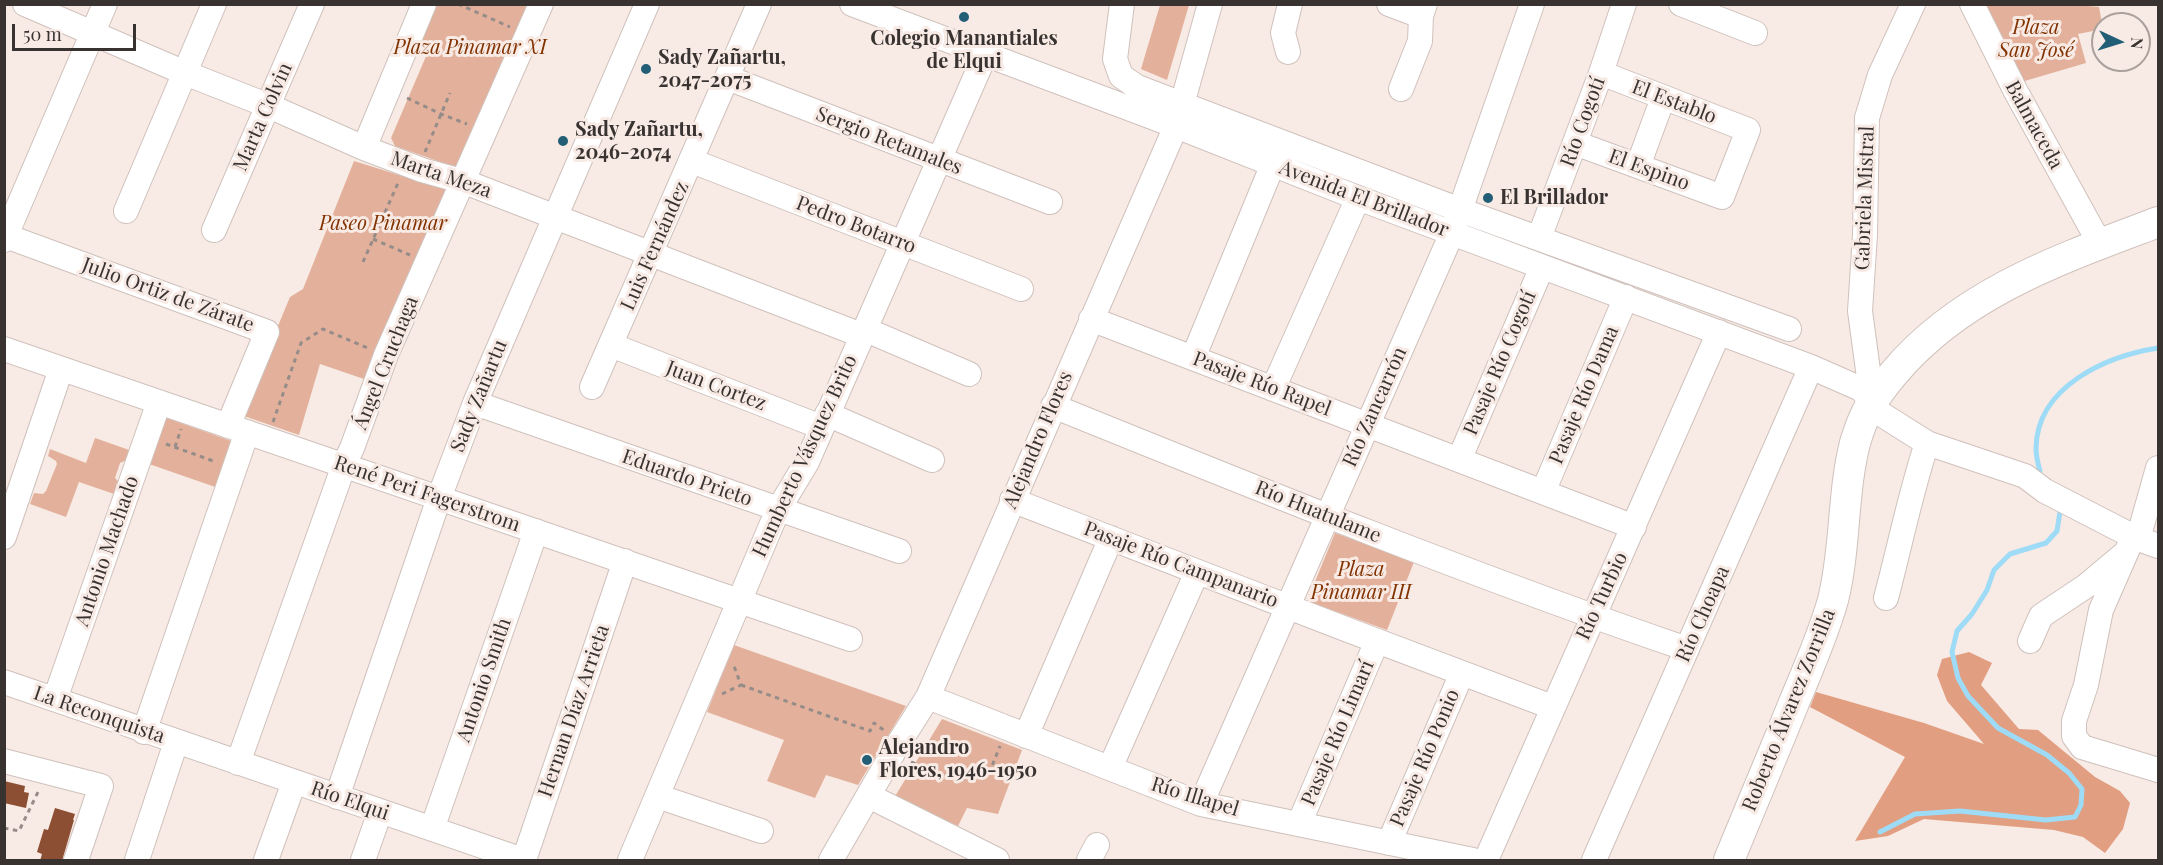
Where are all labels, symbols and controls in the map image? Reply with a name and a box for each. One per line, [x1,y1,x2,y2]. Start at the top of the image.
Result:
marker: Colegio Manantiales de Elqui [957,10,971,24]
scale bar [15,12,140,50]
north arrow [2091,12,2151,72]
park label: Plaza San José [1998,16,2074,63]
text: 50 m [23,22,62,46]
place label: Colegio Manantiales de Elqui [870,27,1058,74]
park label: Plaza Pinamar XI [393,36,547,60]
text: N [2127,37,2148,50]
place label: Sady Zañartu, 2047-2075 [658,46,786,93]
street label: Marta Colvin [228,59,298,175]
marker: Sady Zañartu, 2047-2075 [639,62,653,76]
street label: Río Cogotí [1556,74,1610,170]
street label: El Establo [1628,75,1720,129]
street label: Balmaceda [2000,77,2068,173]
street label: Sergio Retamales [813,102,965,180]
place label: Sady Zañartu, 2046-2074 [575,118,703,165]
street label: Gabriela Mistral [1850,125,1880,271]
marker: Sady Zañartu, 2046-2074 [556,134,570,148]
street label: El Espino [1605,144,1693,196]
street label: Marta Meza [388,147,494,203]
street label: Avenida El Brillador [1276,156,1452,242]
street label: Luis Fernández [616,178,694,314]
place label: El Brillador [1500,186,1608,210]
street label: Pedro Botarro [793,191,919,259]
marker: El Brillador [1481,191,1495,205]
park label: Paseo Pinamar [319,212,447,236]
street label: Julio Ortiz de Zárate [79,253,257,337]
street label: Pasaje Río Cogotí [1459,287,1541,439]
street label: Ángel Cruchaga [348,293,424,433]
street label: Pasaje Río Dama [1544,322,1624,468]
street label: Sady Zañartu [446,336,512,456]
street label: Río Zancarrón [1338,343,1412,471]
street label: Pasaje Río Rapel [1190,347,1334,421]
street label: Humberto Vásquez Brito [748,351,862,561]
street label: Juan Cortez [663,356,769,416]
street label: Alejandro Flores [998,368,1078,512]
street label: Eduardo Prieto [619,445,755,511]
street label: René Peri Fagerstrom [331,451,523,537]
street label: Antonio Machado [70,473,144,629]
street label: Río Huatulame [1252,476,1384,548]
street label: Pasaje Río Campanario [1080,517,1282,613]
street label: Río Turbio [1571,548,1633,644]
park label: Plaza Pinamar III [1311,558,1411,605]
street label: Río Choapa [1671,562,1735,666]
street label: Roberto Álvarez Zorrilla [1737,605,1841,815]
street label: Antonio Smith [452,615,516,745]
street label: Hernan Díaz Arrieta [533,622,615,800]
street label: Pasaje Río Limarí [1297,657,1379,809]
street label: La Reconquista [30,681,168,749]
street label: Pasaje Río Ponio [1385,686,1465,830]
place label: Alejandro Flores, 1946-1950 [879,736,1037,783]
marker: Alejandro Flores, 1946-1950 [860,753,874,767]
street label: Río Illapel [1148,772,1242,822]
street label: Río Elqui [308,776,392,826]

